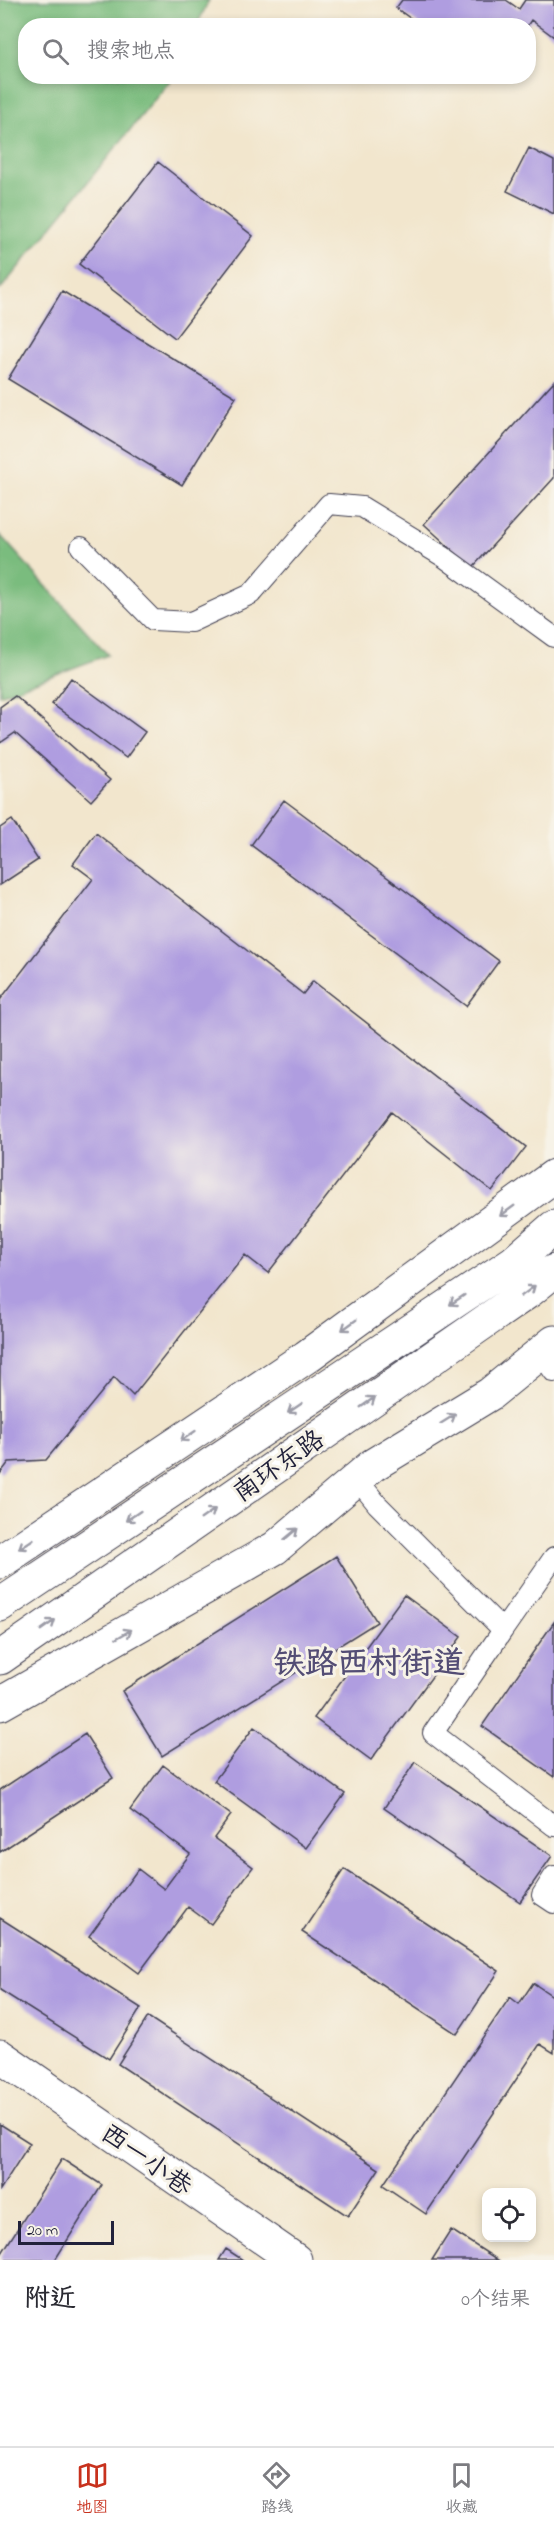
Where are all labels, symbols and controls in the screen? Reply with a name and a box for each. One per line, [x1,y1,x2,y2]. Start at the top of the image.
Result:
search box [18,18,536,84]
icon: search [39,35,72,68]
text: 搜索地点 [87,36,175,68]
one-way arrow [499,1205,515,1217]
one-way arrow [520,1285,536,1297]
one-way arrow [449,1294,466,1306]
one-way arrow [341,1319,357,1332]
one-way arrow [360,1396,376,1408]
one-way arrow [287,1402,304,1414]
one-way arrow [439,1413,456,1425]
street label: 南环东路 [226,1422,333,1513]
one-way arrow [181,1430,197,1442]
one-way arrow [200,1508,216,1520]
one-way arrow [125,1511,142,1523]
one-way arrow [283,1527,298,1541]
one-way arrow [18,1538,35,1551]
one-way arrow [39,1619,56,1631]
one-way arrow [115,1628,132,1640]
district label: 铁路西村街道 [273,1642,465,1689]
street label: 西一小巷 [92,2116,199,2207]
map controls [482,2188,536,2242]
button: locate [482,2188,536,2242]
scale bar [18,2218,114,2246]
text: 20 m [27,2219,58,2243]
text: 附近 [24,2281,76,2319]
text: 0个结果 [461,2286,530,2315]
tab: 地图 [76,2459,109,2520]
tab: 路线 [260,2459,293,2520]
tab: 收藏 [445,2459,478,2520]

